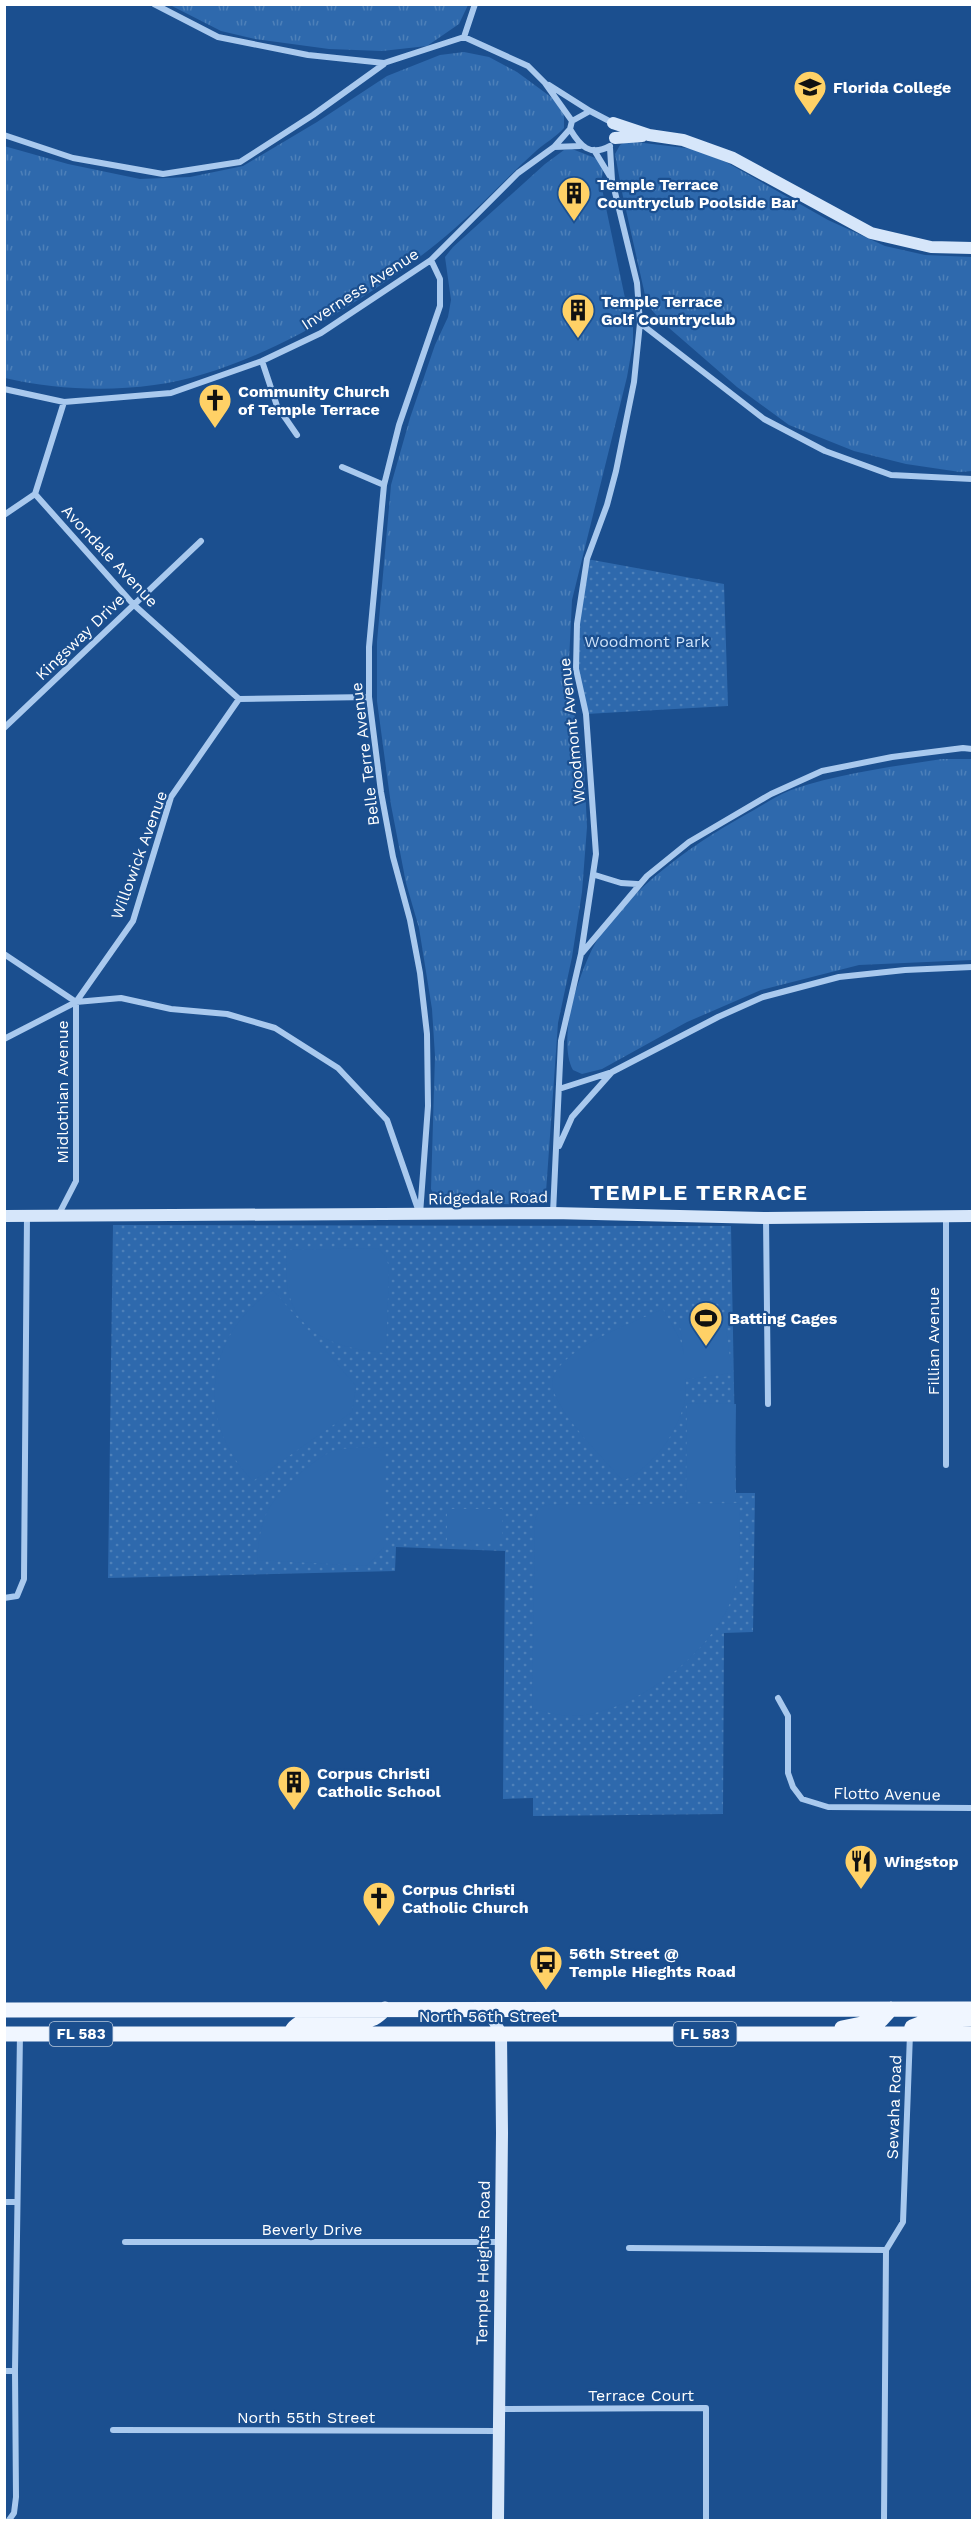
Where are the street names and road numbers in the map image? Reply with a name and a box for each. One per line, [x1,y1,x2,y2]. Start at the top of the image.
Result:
street label: Inverness Avenue [298,244,422,334]
street label: Avondale Avenue [58,501,162,611]
street label: Kingsway Drive [32,590,128,684]
street label: Woodmont Avenue [555,657,589,805]
street label: Belle Terre Avenue [347,681,383,827]
street label: Willowick Avenue [107,788,171,922]
street label: Midlothian Avenue [53,1020,72,1164]
street label: Ridgedale Road [428,1187,548,1209]
street label: Fillian Avenue [924,1287,943,1395]
street label: Flotto Avenue [833,1784,941,1804]
street label: North 56th Street [419,2007,558,2026]
road number: FL 583 [50,2022,112,2046]
road number: FL 583 [674,2022,736,2046]
street label: Sewaha Road [883,2054,905,2160]
street label: Temple Heights Road [472,2180,494,2346]
street label: Beverly Drive [261,2220,363,2239]
street label: Terrace Court [588,2386,694,2405]
street label: North 55th Street [237,2408,375,2427]

